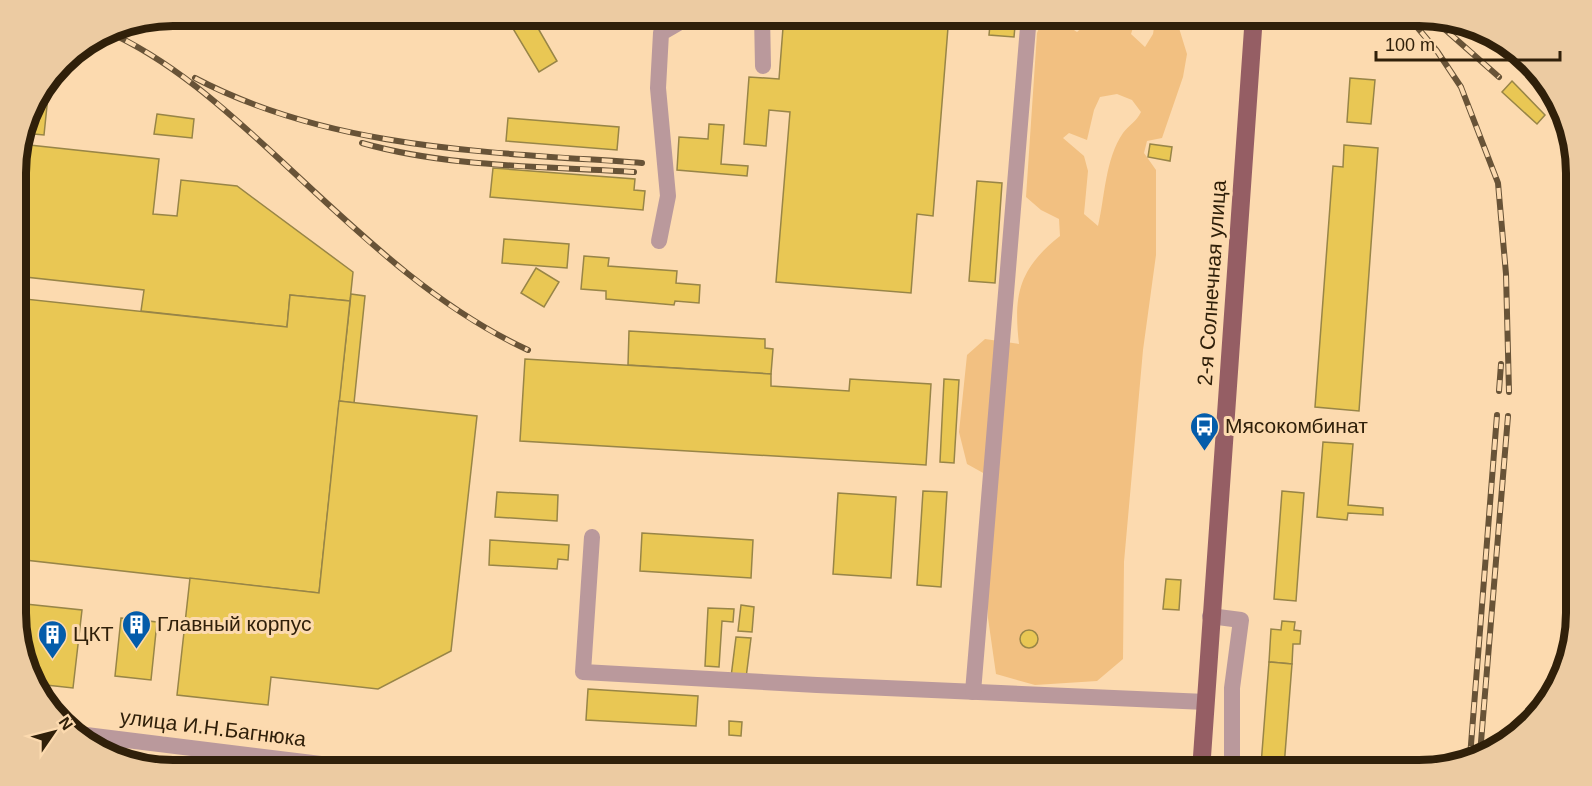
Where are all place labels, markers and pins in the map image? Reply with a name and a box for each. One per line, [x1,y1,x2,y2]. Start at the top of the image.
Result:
bus stop icon: Мясокомбинат [1188,410,1220,452]
place label: Мясокомбинат [1225,414,1368,437]
building icon: Главный корпус [120,608,152,650]
place label: Главный корпус [157,612,311,635]
building icon: ЦКТ [36,618,68,660]
place label: ЦКТ [73,622,114,645]

